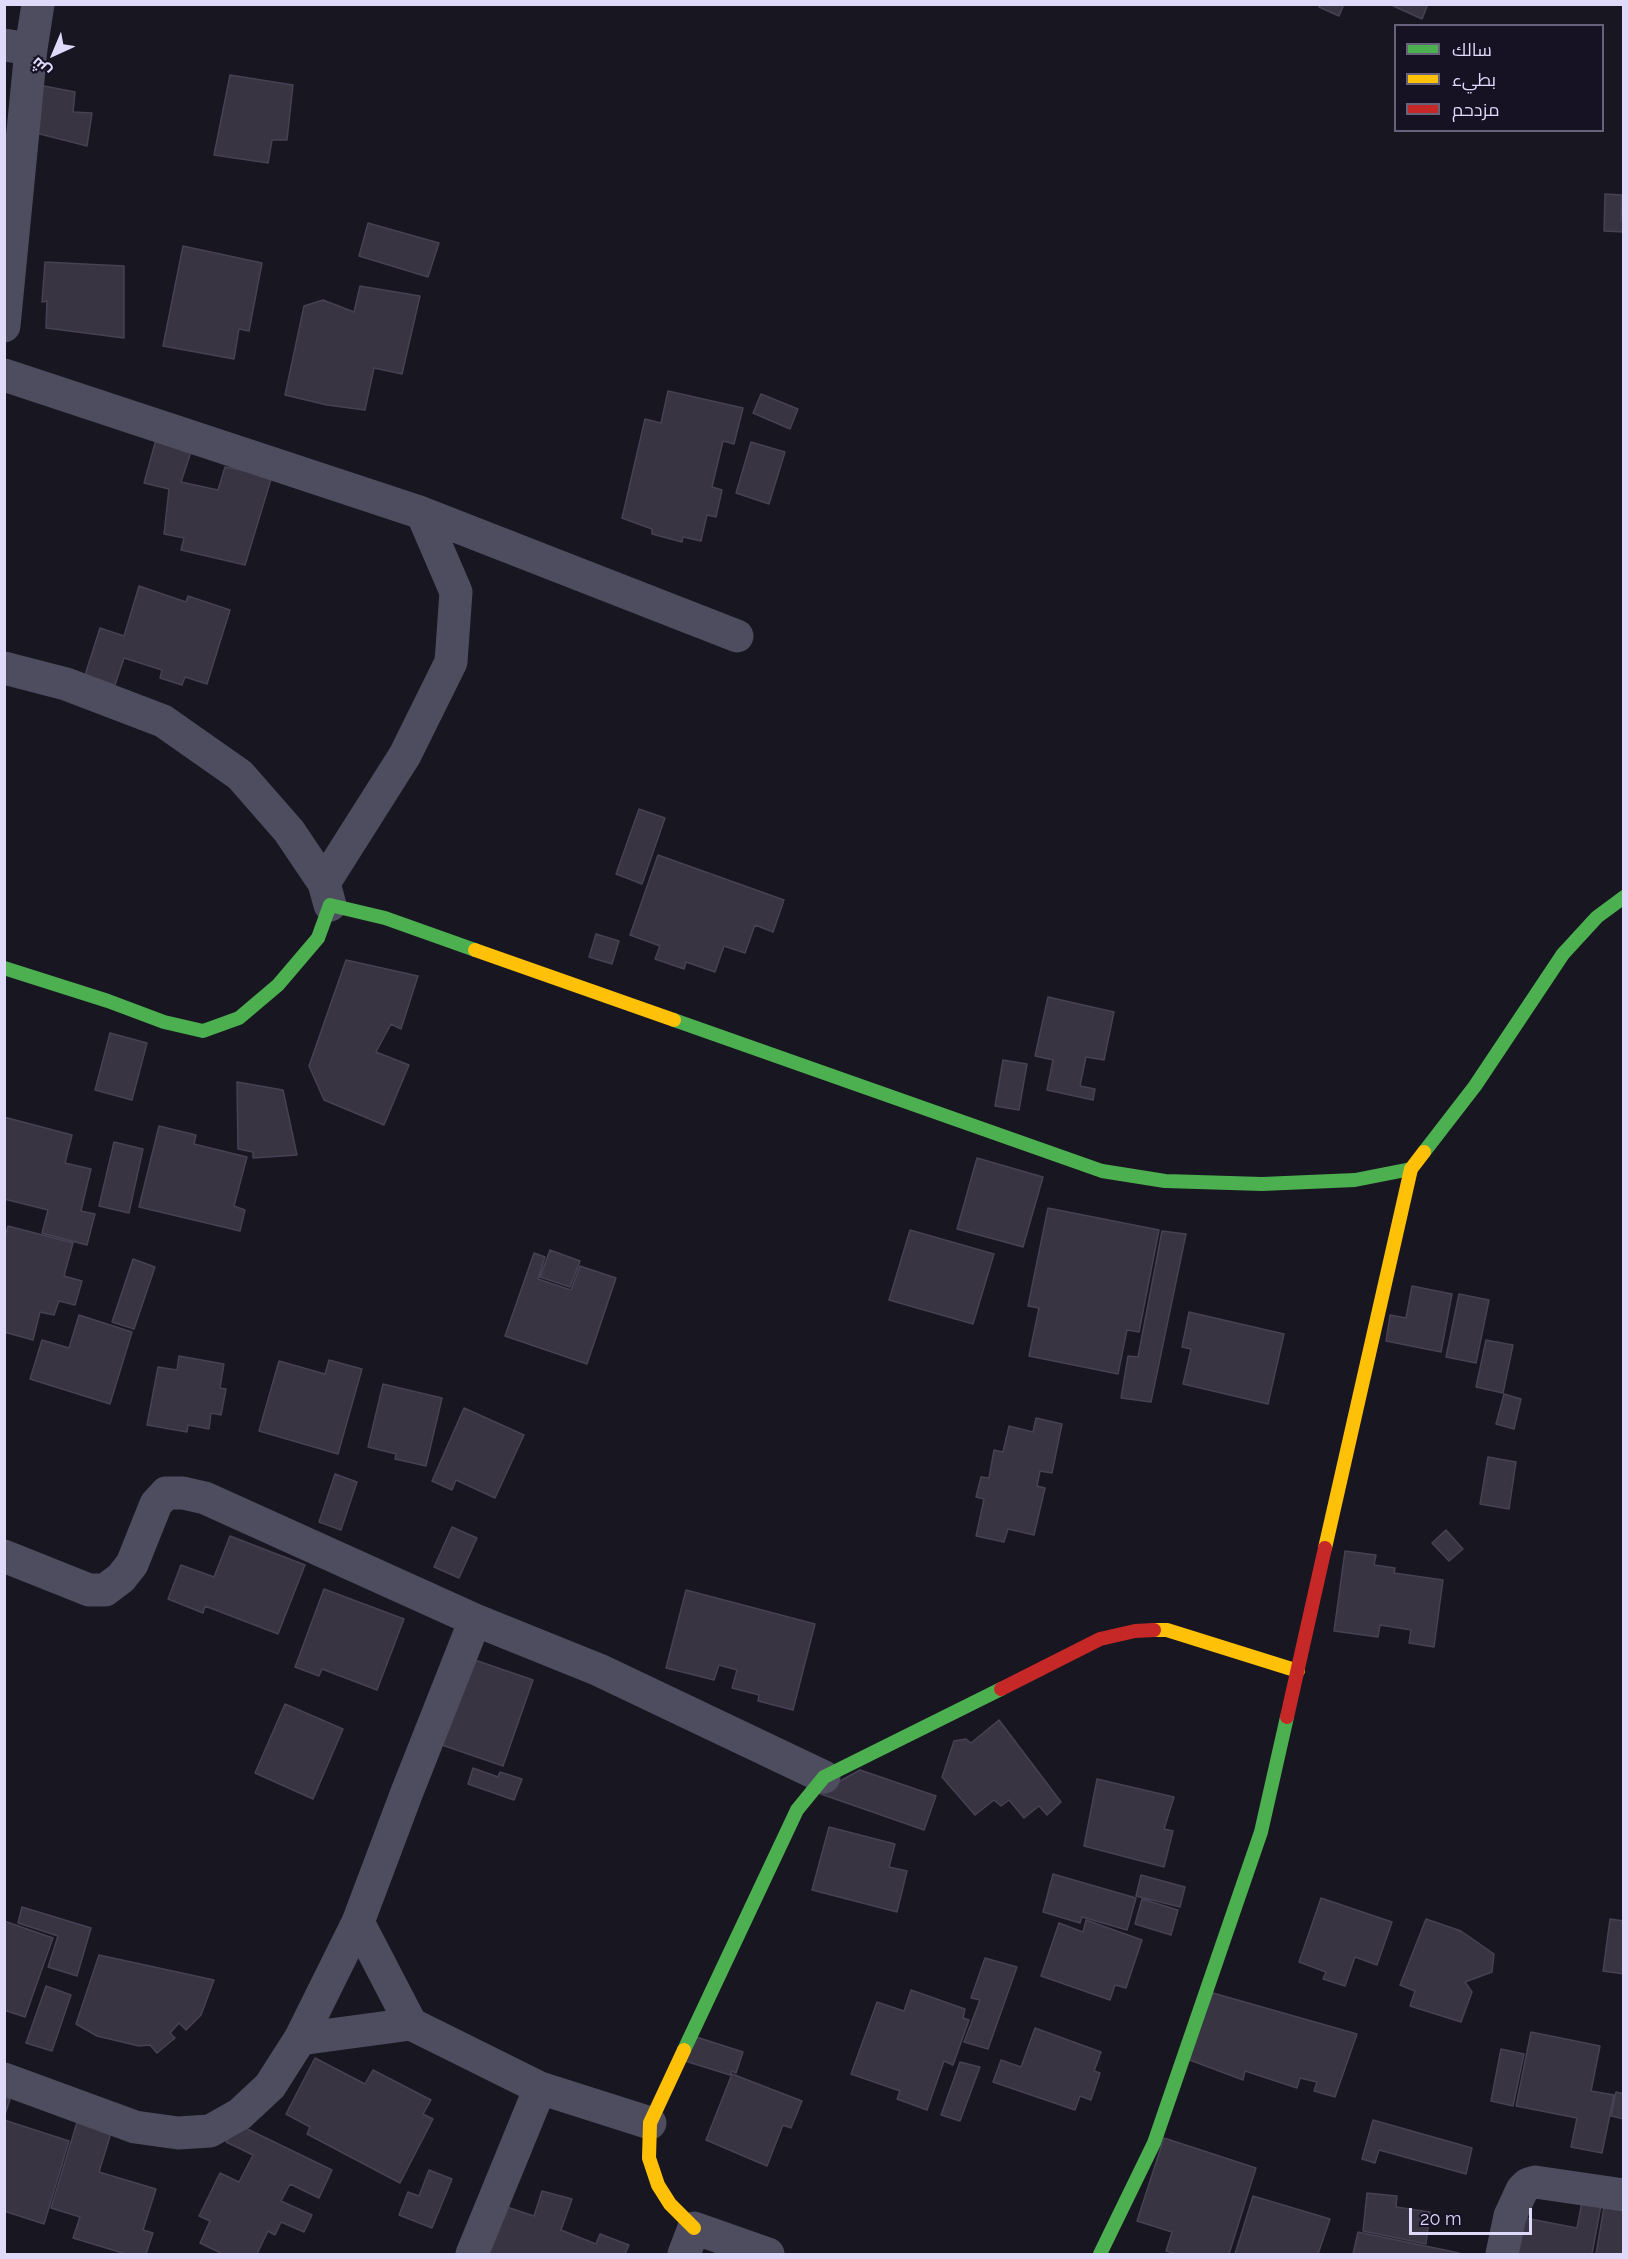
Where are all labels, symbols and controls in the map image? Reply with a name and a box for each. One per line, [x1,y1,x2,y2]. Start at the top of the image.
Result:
north arrow [24,24,84,84]
legend [1394,24,1604,132]
text: سالك [1452,39,1492,60]
text: ش [27,53,55,81]
text: بطيء [1452,69,1496,90]
text: مزدحم [1452,99,1500,120]
scale bar [1412,2196,1535,2234]
text: 20 m [1420,2208,1462,2229]

